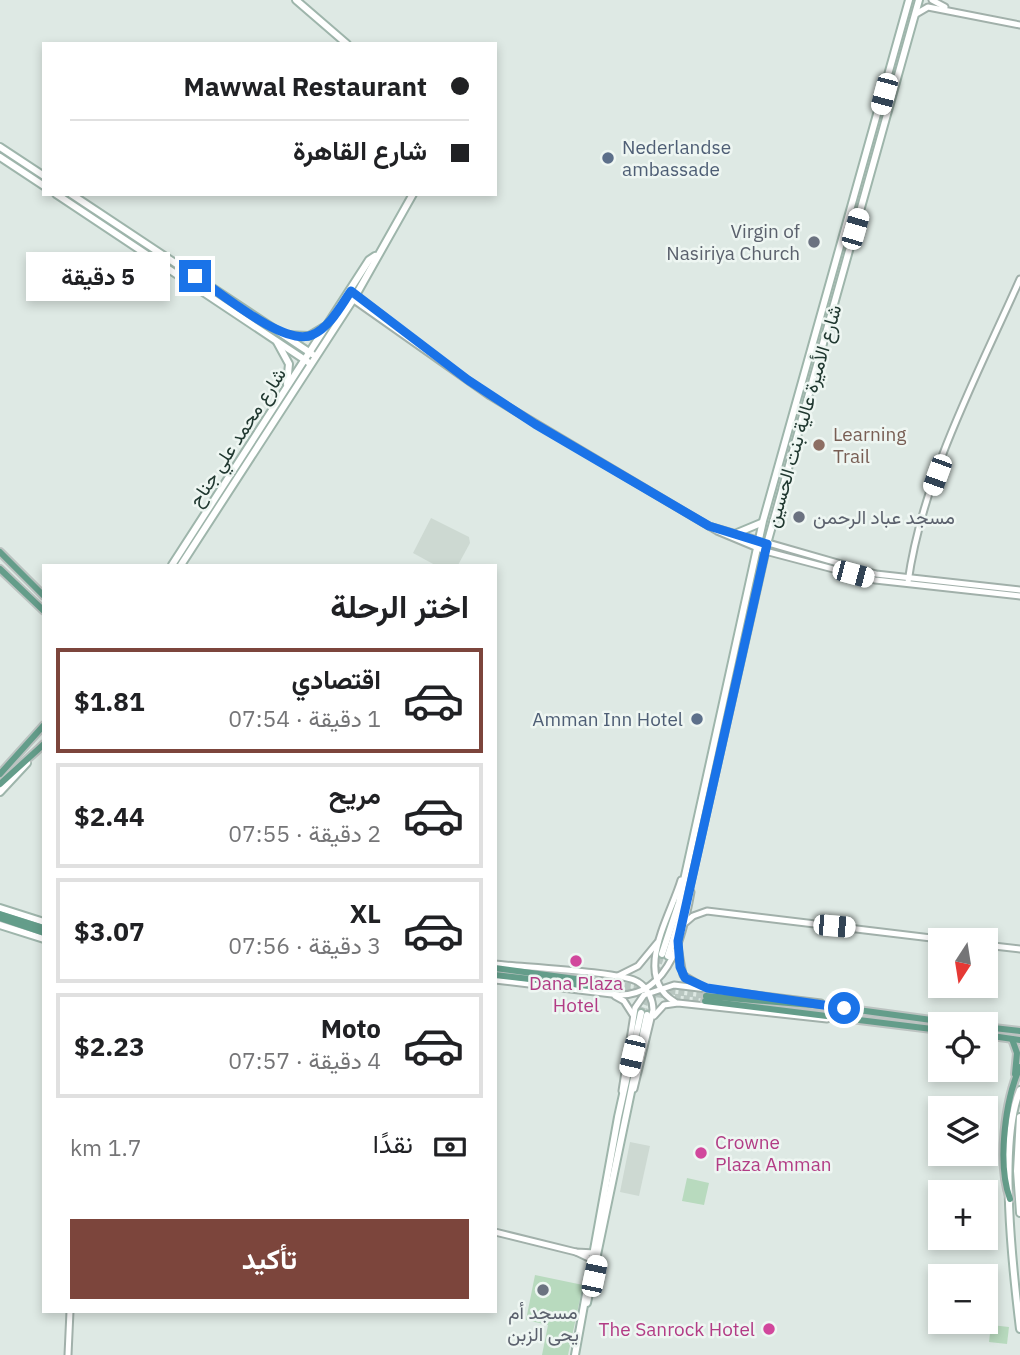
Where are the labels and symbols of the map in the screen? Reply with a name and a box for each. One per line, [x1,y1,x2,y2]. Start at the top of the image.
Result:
car [869,71,900,117]
place label: Nederlandse ambassade [622,135,731,181]
marker: Nederlandse ambassade [600,150,616,166]
car [840,206,871,252]
place label: Virgin of Nasiriya Church [666,219,800,265]
marker: Virgin of Nasiriya Church [806,234,822,250]
callout: 5 دقيقة [27,252,170,300]
route end [179,260,211,292]
street label: شارع الأميرة عالية بنت الحسين [760,302,847,530]
street label: شارع محمد علي جناح [183,363,294,513]
place label: Learning Trail [833,422,906,468]
marker: Learning Trail [811,437,827,453]
car [920,452,955,498]
place label: مسجد عباد الرحمن [813,505,955,529]
marker: مسجد عباد الرحمن [791,509,807,525]
car [830,558,877,590]
place label: Amman Inn Hotel [532,707,683,731]
marker: Amman Inn Hotel [689,711,705,727]
car [813,914,856,938]
north arrow [928,928,998,998]
marker: Dana Plaza Hotel [568,953,584,969]
place label: Dana Plaza Hotel [529,971,623,1017]
route start [828,992,860,1024]
car [618,1033,647,1079]
place label: Crowne Plaza Amman [715,1130,832,1176]
marker: Crowne Plaza Amman [693,1145,709,1161]
car [580,1253,609,1299]
marker: مسجد أم يحى الزبن [535,1282,551,1298]
place label: مسجد أم يحى الزبن [507,1300,579,1346]
place label: The Sanrock Hotel [599,1317,755,1341]
marker: The Sanrock Hotel [761,1321,777,1337]

